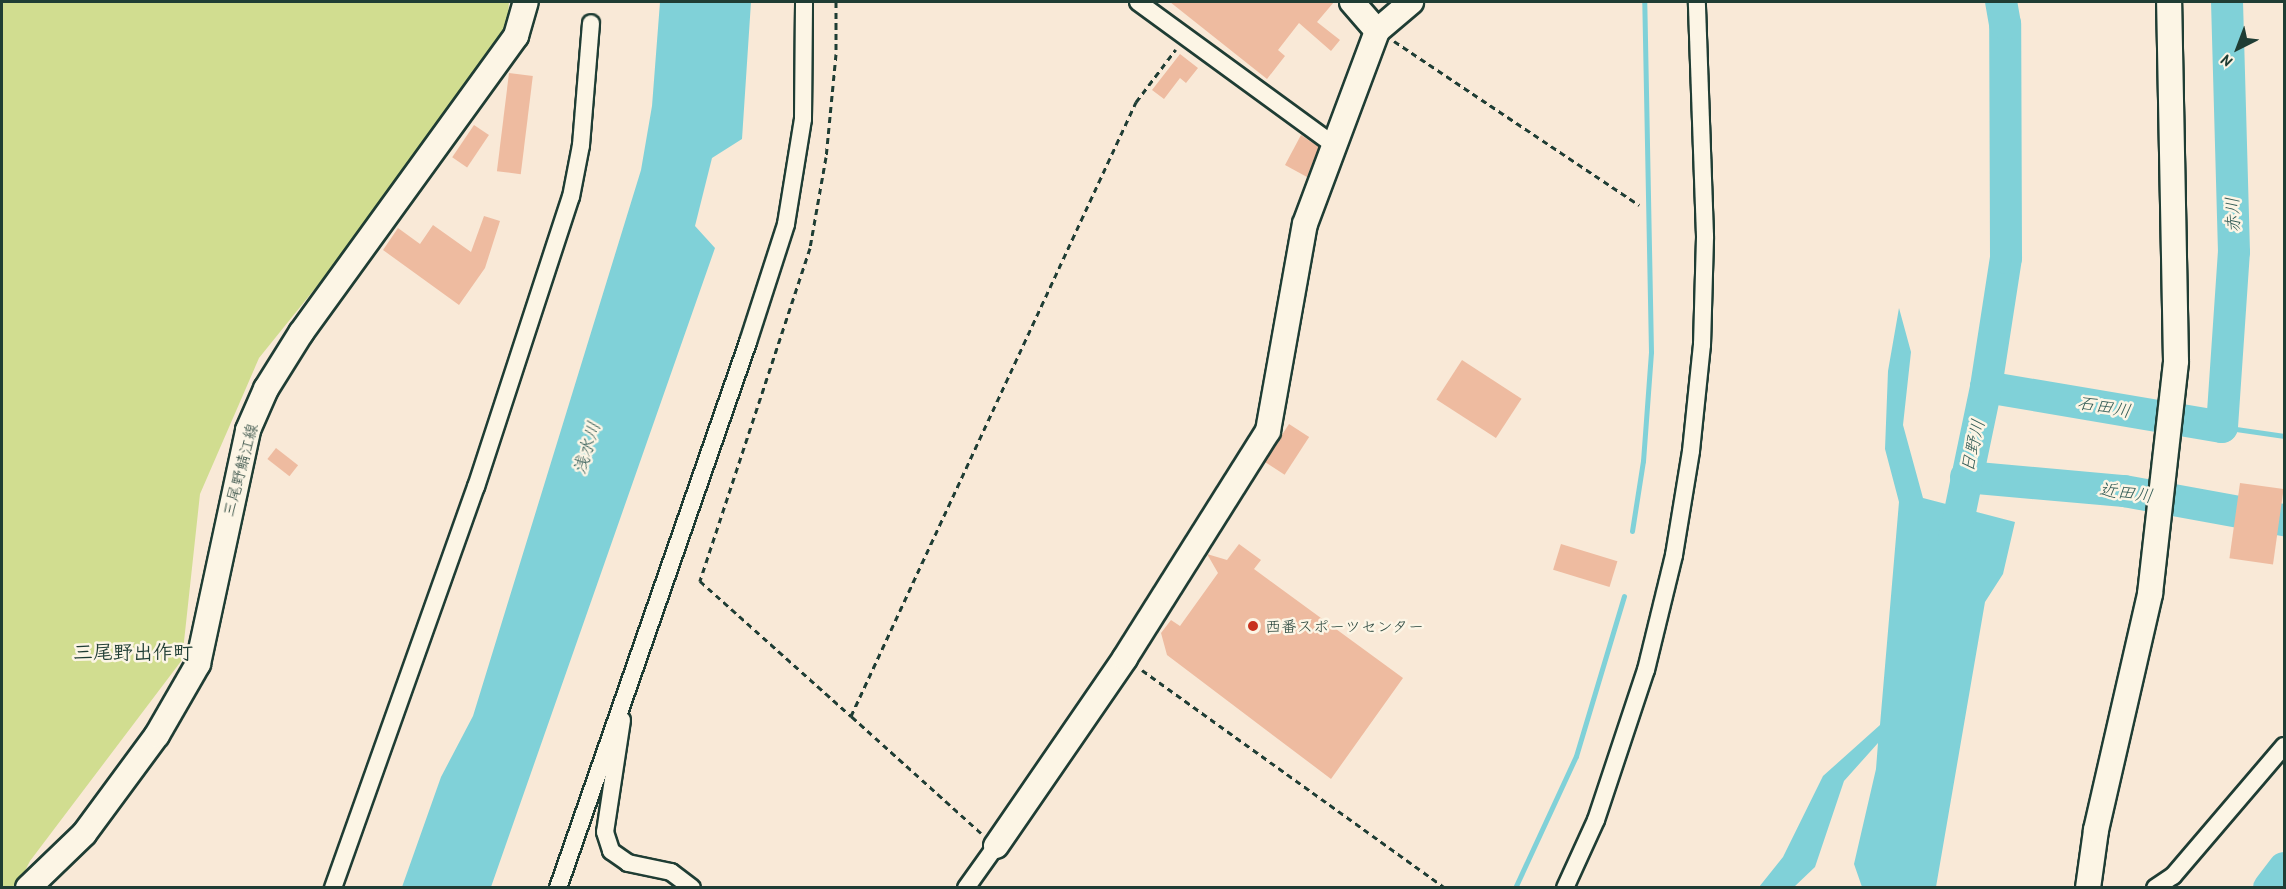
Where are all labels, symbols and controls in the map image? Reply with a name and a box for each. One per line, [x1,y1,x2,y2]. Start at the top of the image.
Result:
north arrow [2208,18,2268,78]
text: N [2215,50,2236,72]
water label: 赤川 [2222,197,2244,233]
water label: 石田川 [2076,392,2132,422]
water label: 日野川 [1956,417,1990,475]
water label: 浅水川 [569,419,605,477]
street label: 三尾野鯖江線 [218,421,262,519]
water label: 近田川 [2098,479,2154,507]
place label: 西番スポーツセンター [1265,616,1425,636]
marker: 西番スポーツセンター [1246,619,1260,633]
district label: 三尾野出作町 [73,639,193,663]

